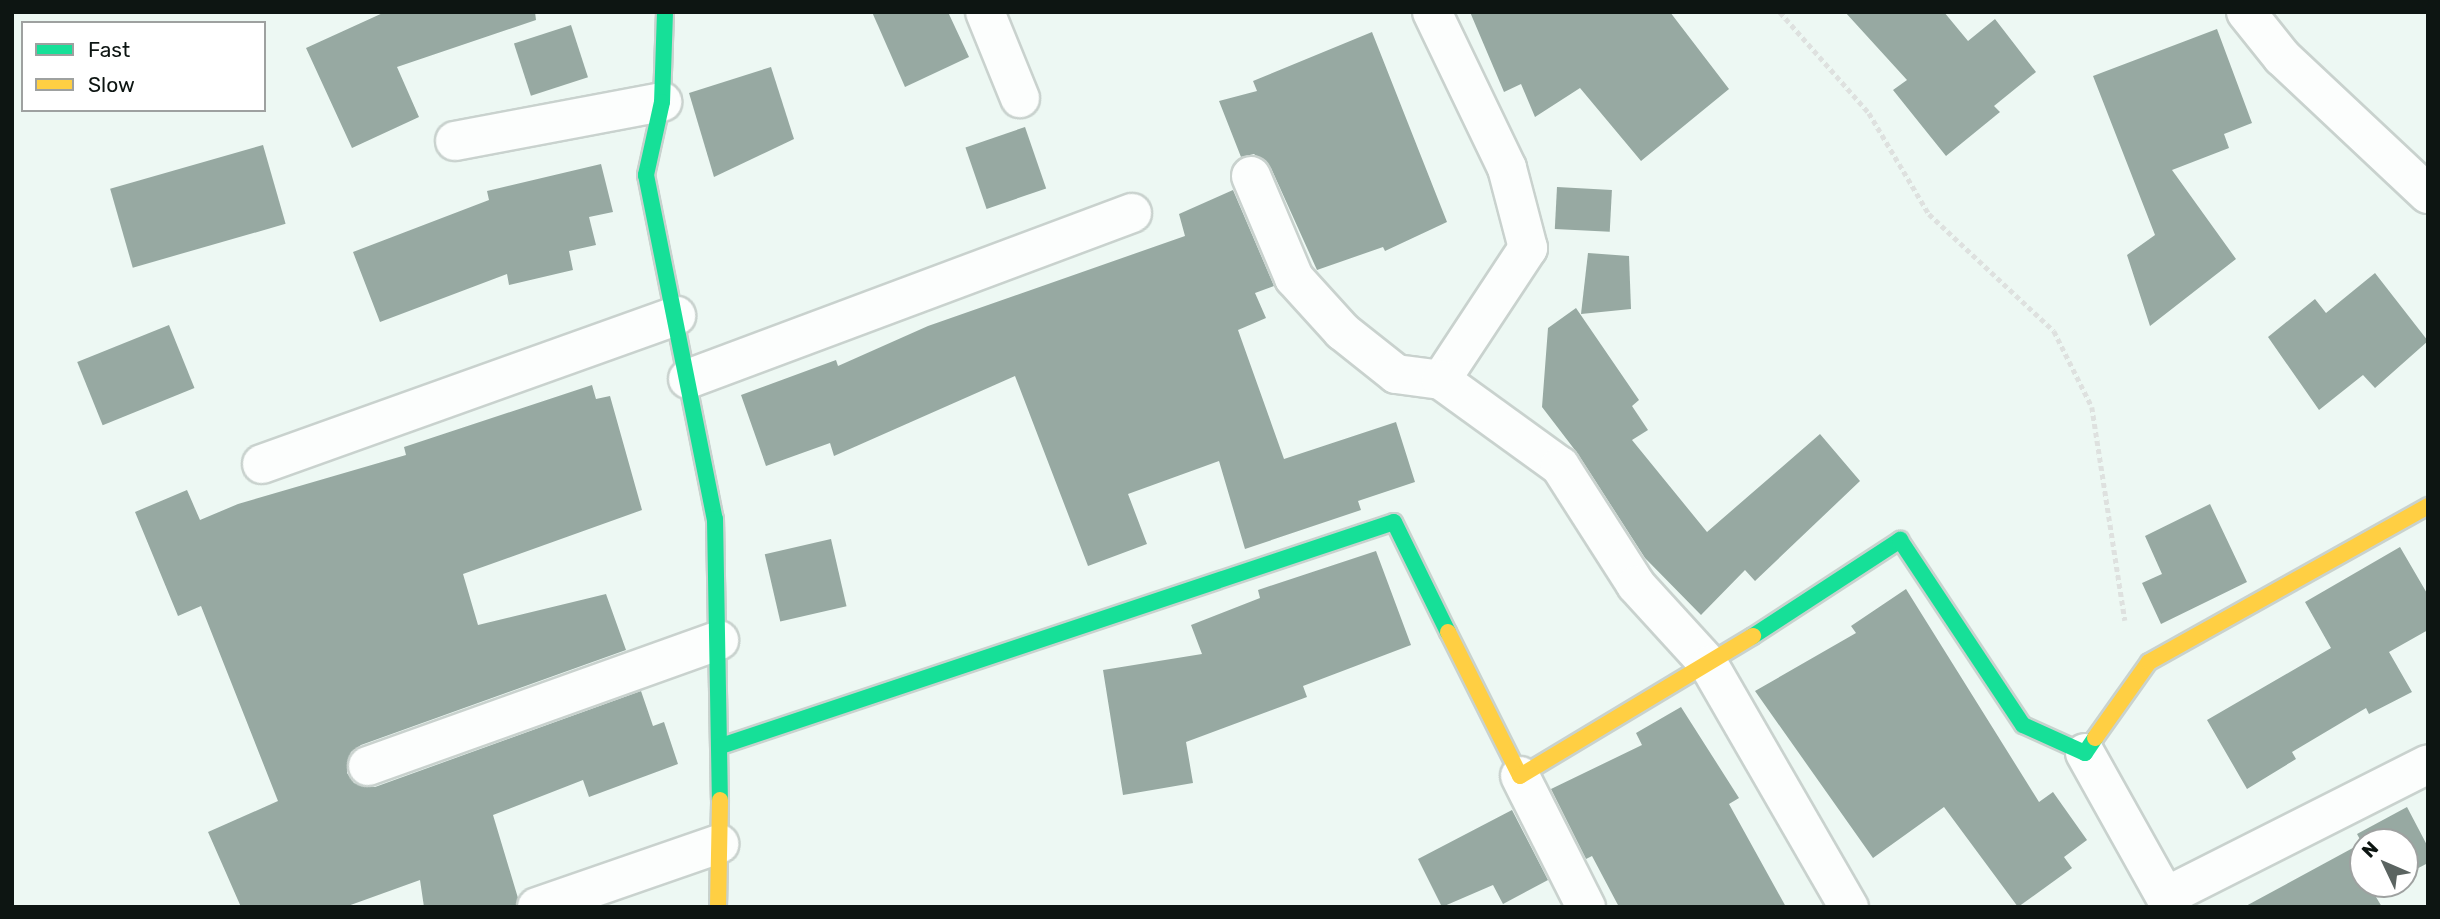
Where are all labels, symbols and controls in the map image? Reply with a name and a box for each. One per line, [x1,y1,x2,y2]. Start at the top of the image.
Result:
legend [21,21,266,112]
text: Fast [88,37,130,62]
text: Slow [88,72,135,97]
north arrow [2349,828,2419,898]
text: N [2357,837,2383,862]

